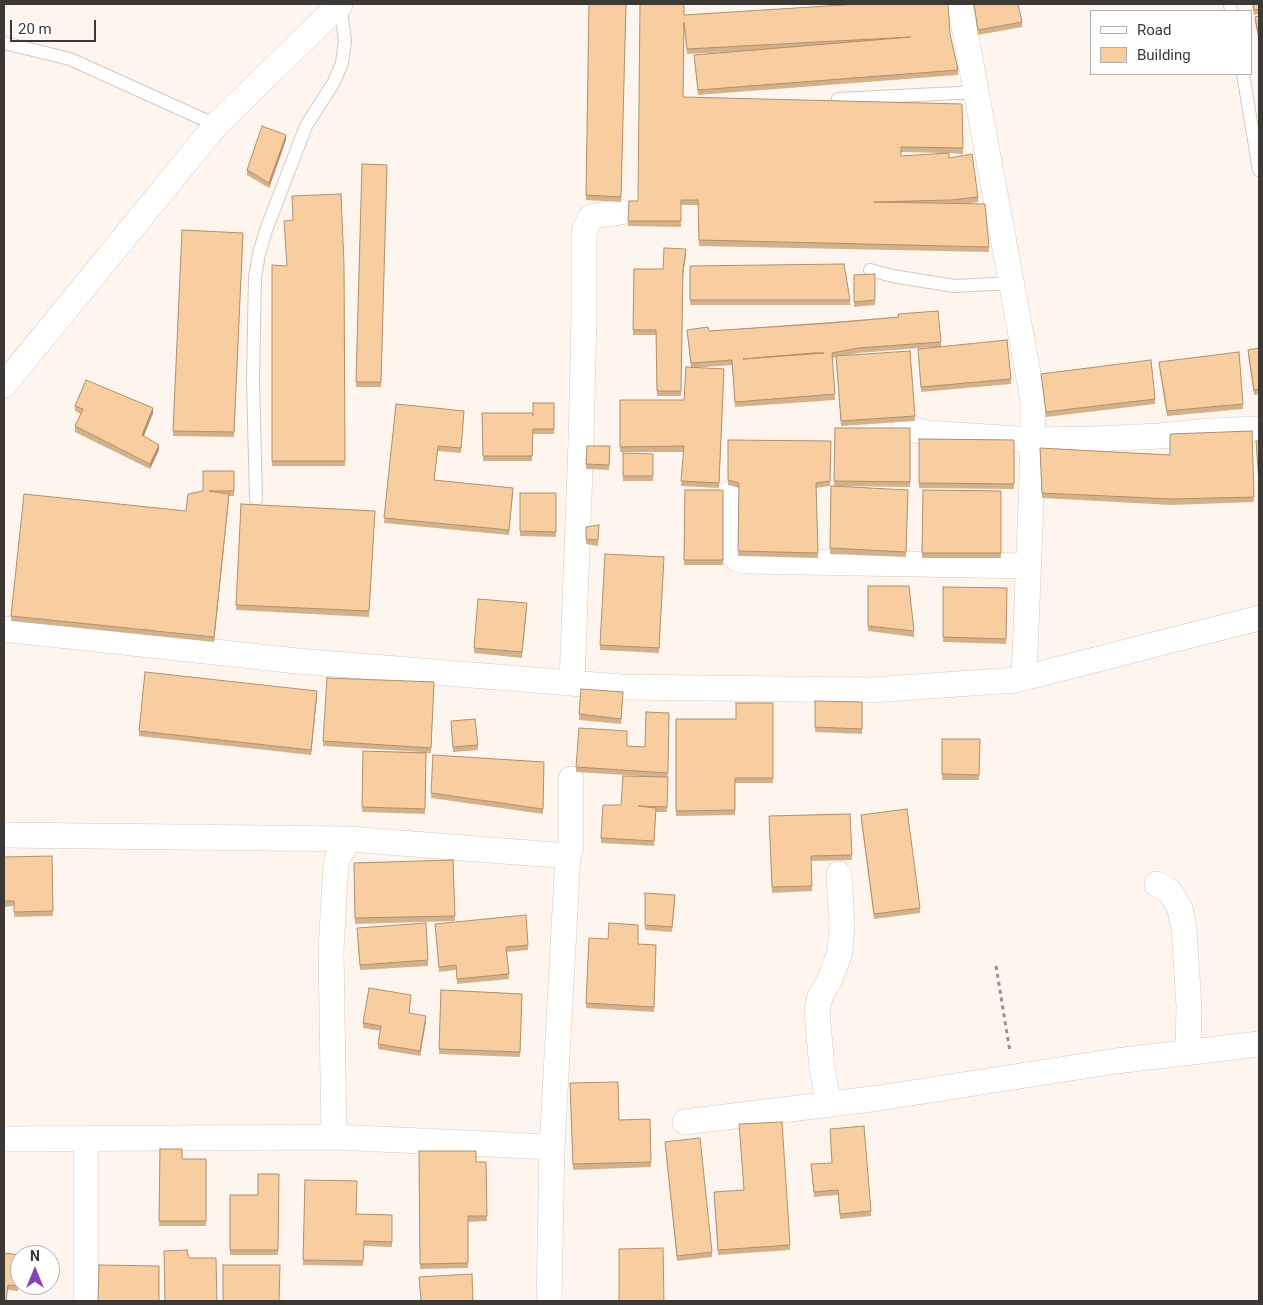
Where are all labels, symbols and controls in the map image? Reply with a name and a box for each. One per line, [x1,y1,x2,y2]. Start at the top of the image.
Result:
scale bar [12,10,99,42]
legend [1090,10,1253,75]
text: 20 m [18,20,52,38]
text: Road [1137,21,1171,39]
text: Building [1137,46,1191,64]
north arrow [10,1245,60,1295]
text: N [30,1248,40,1264]

